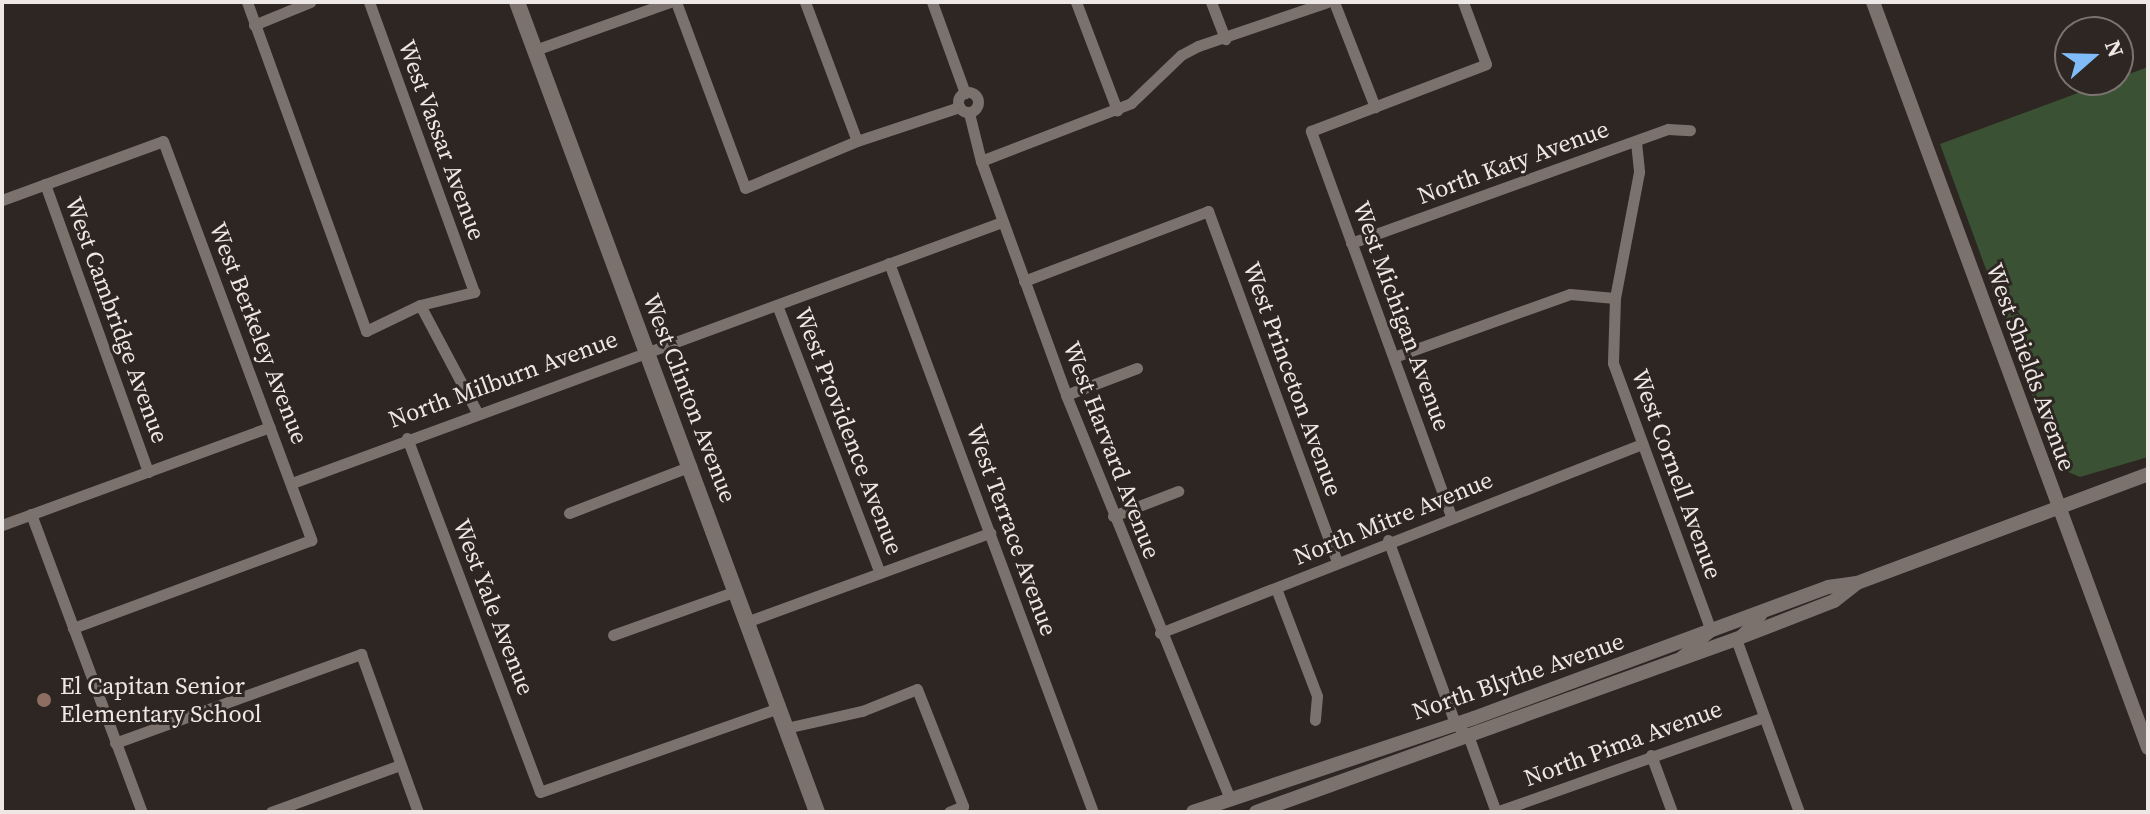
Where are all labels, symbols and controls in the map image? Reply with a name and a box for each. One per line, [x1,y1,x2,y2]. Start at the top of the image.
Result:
north arrow [2054,16,2134,96]
street label: West Vassar Avenue [392,36,492,244]
text: N [2098,36,2132,61]
street label: North Katy Avenue [1413,114,1613,210]
street label: West Cambridge Avenue [59,193,175,447]
street label: West Michigan Avenue [1347,197,1457,435]
street label: West Berkeley Avenue [203,218,315,448]
street label: West Princeton Avenue [1237,258,1349,500]
street label: West Shields Avenue [1980,259,2082,475]
street label: West Clinton Avenue [637,290,743,506]
street label: West Providence Avenue [789,303,909,559]
street label: North Milburn Avenue [385,324,621,434]
street label: West Harvard Avenue [1057,337,1167,563]
street label: West Cornell Avenue [1626,365,1728,583]
street label: West Terrace Avenue [960,420,1064,640]
street label: North Mitre Avenue [1289,465,1497,571]
street label: West Yale Avenue [447,515,541,699]
street label: North Blythe Avenue [1408,626,1628,726]
place label: El Capitan Senior Elementary School [60,672,262,728]
marker: El Capitan Senior Elementary School [35,691,53,709]
street label: North Pima Avenue [1520,694,1726,792]

